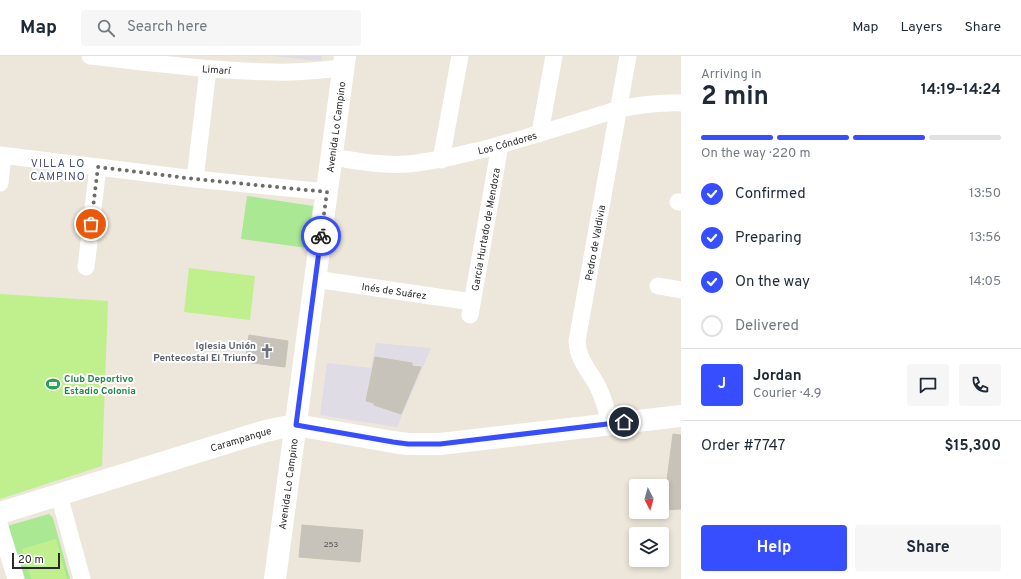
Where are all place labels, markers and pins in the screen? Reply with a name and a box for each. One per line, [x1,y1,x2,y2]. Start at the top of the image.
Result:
pin [74,207,108,241]
place label: Iglesia Unión Pentecostal El Triunfo [153,340,256,365]
church icon: Iglesia Unión Pentecostal El Triunfo [259,343,275,359]
place label: Club Deportivo Estadio Colonia [64,373,136,398]
sports icon: Club Deportivo Estadio Colonia [45,376,61,392]
pin [607,405,641,439]

